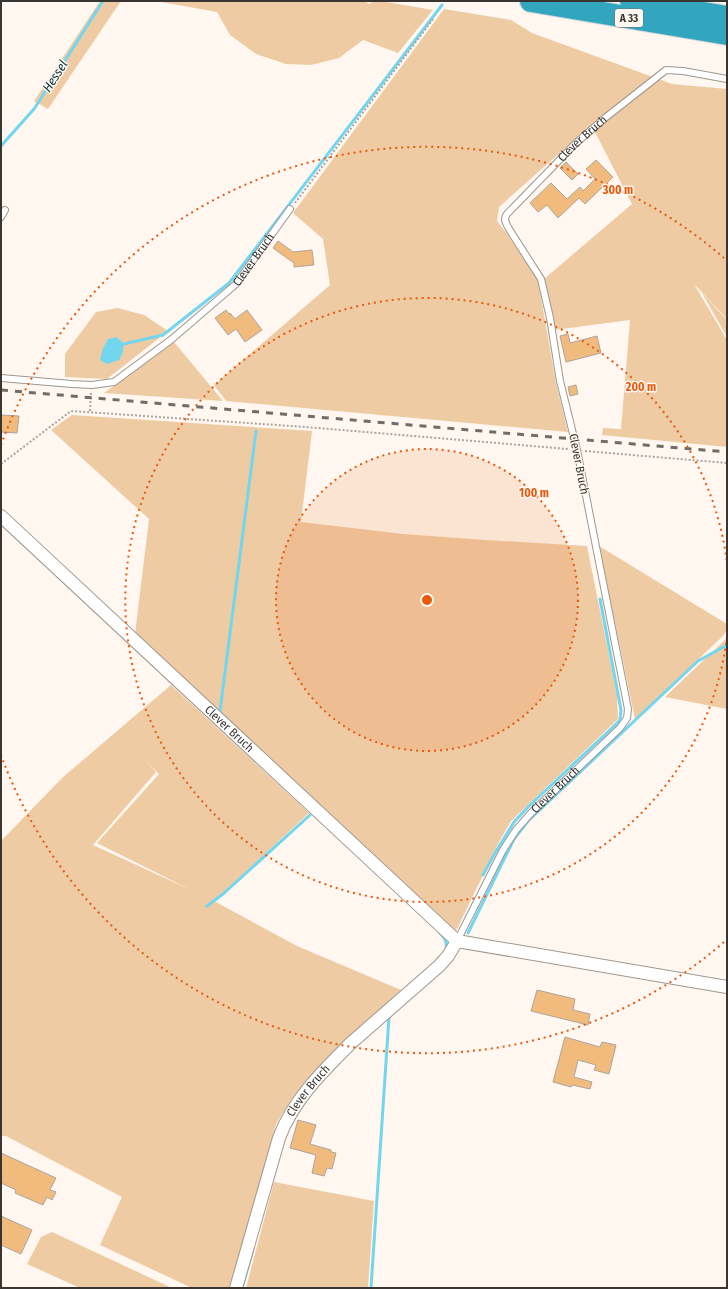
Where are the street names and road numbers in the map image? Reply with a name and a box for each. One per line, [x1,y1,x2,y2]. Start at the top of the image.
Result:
road number: A 33 [615,9,643,27]
street label: Clever Bruch [555,112,610,164]
street label: Clever Bruch [230,231,277,289]
street label: Clever Bruch [566,432,592,496]
street label: Clever Bruch [202,703,257,755]
street label: Clever Bruch [528,763,582,816]
street label: Clever Bruch [284,1062,333,1119]

